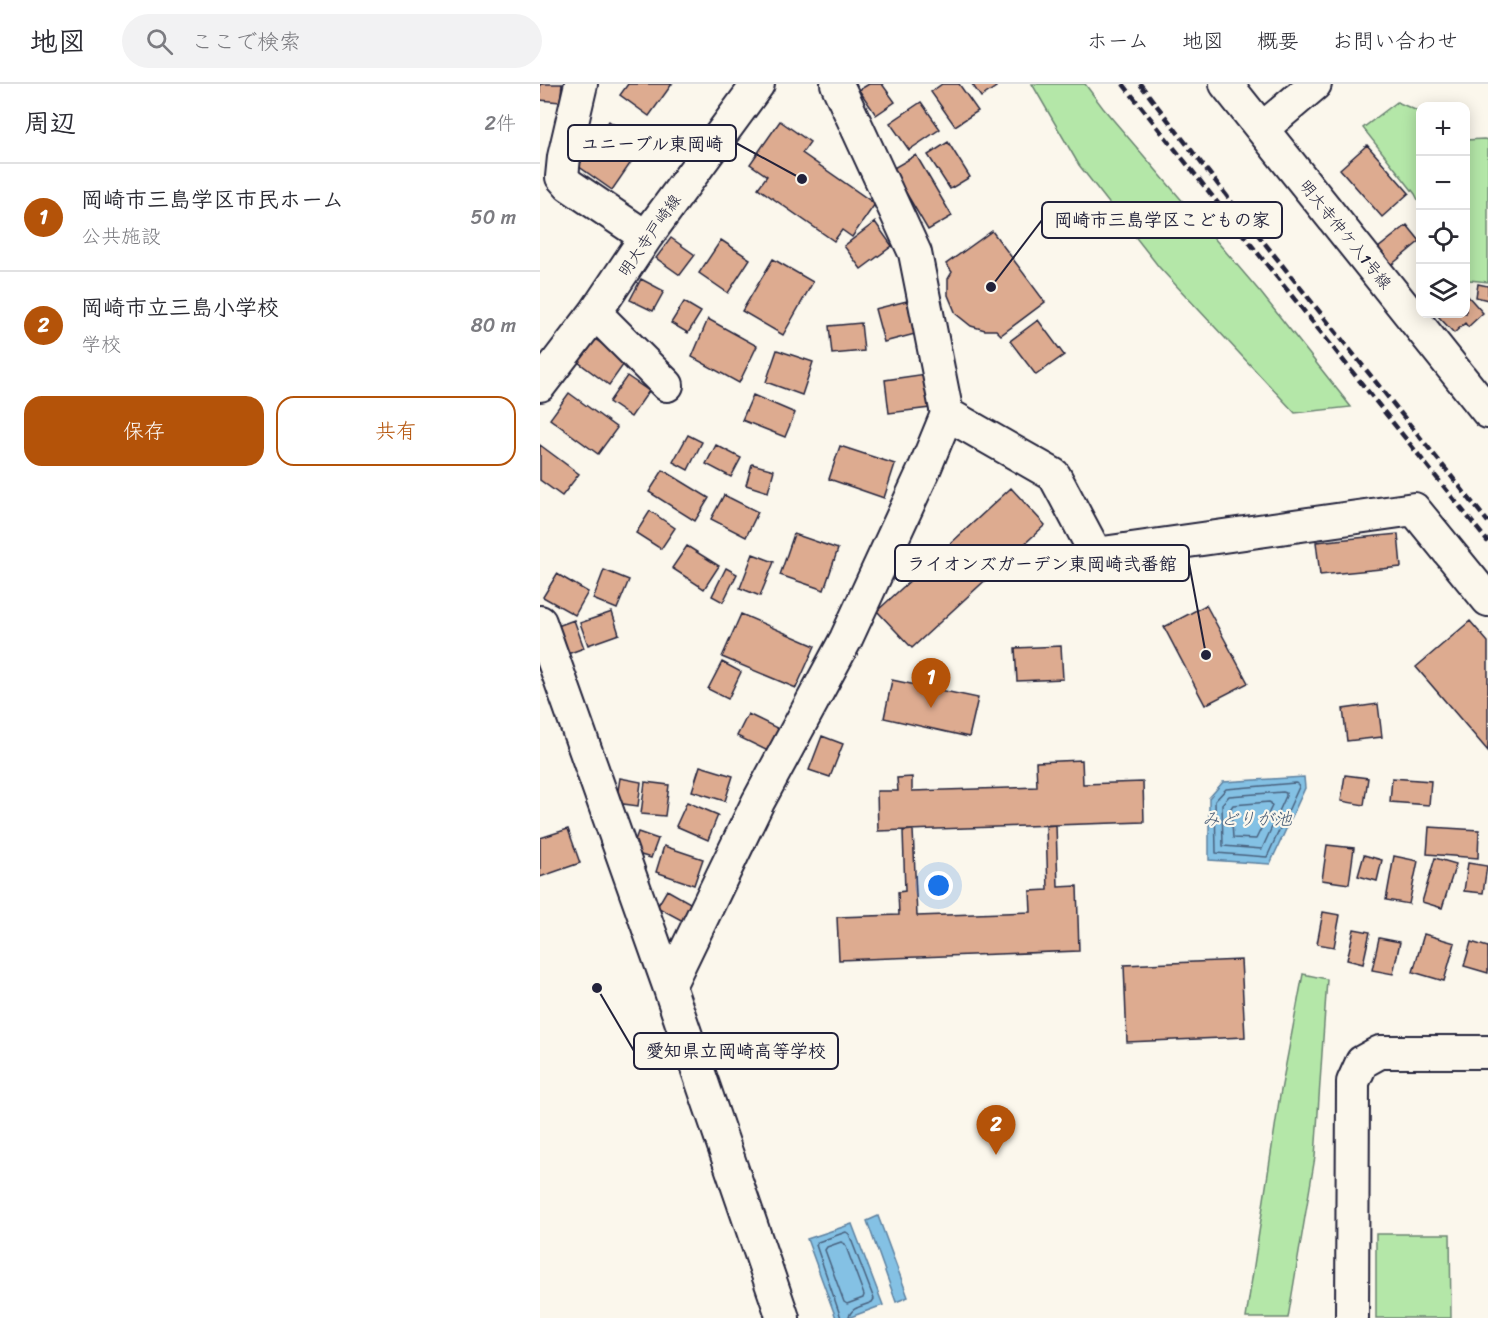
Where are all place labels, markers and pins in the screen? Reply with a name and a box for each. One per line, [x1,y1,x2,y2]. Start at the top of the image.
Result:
callout: ユニーブル東岡崎 [568,125,736,161]
callout: 岡崎市三島学区こどもの家 [1042,202,1282,238]
callout: ライオンズガーデン東岡崎弐番館 [895,545,1189,581]
pin: 1 [912,658,950,708]
callout: 愛知県立岡崎高等学校 [634,1033,838,1069]
pin: 2 [976,1106,1016,1155]

